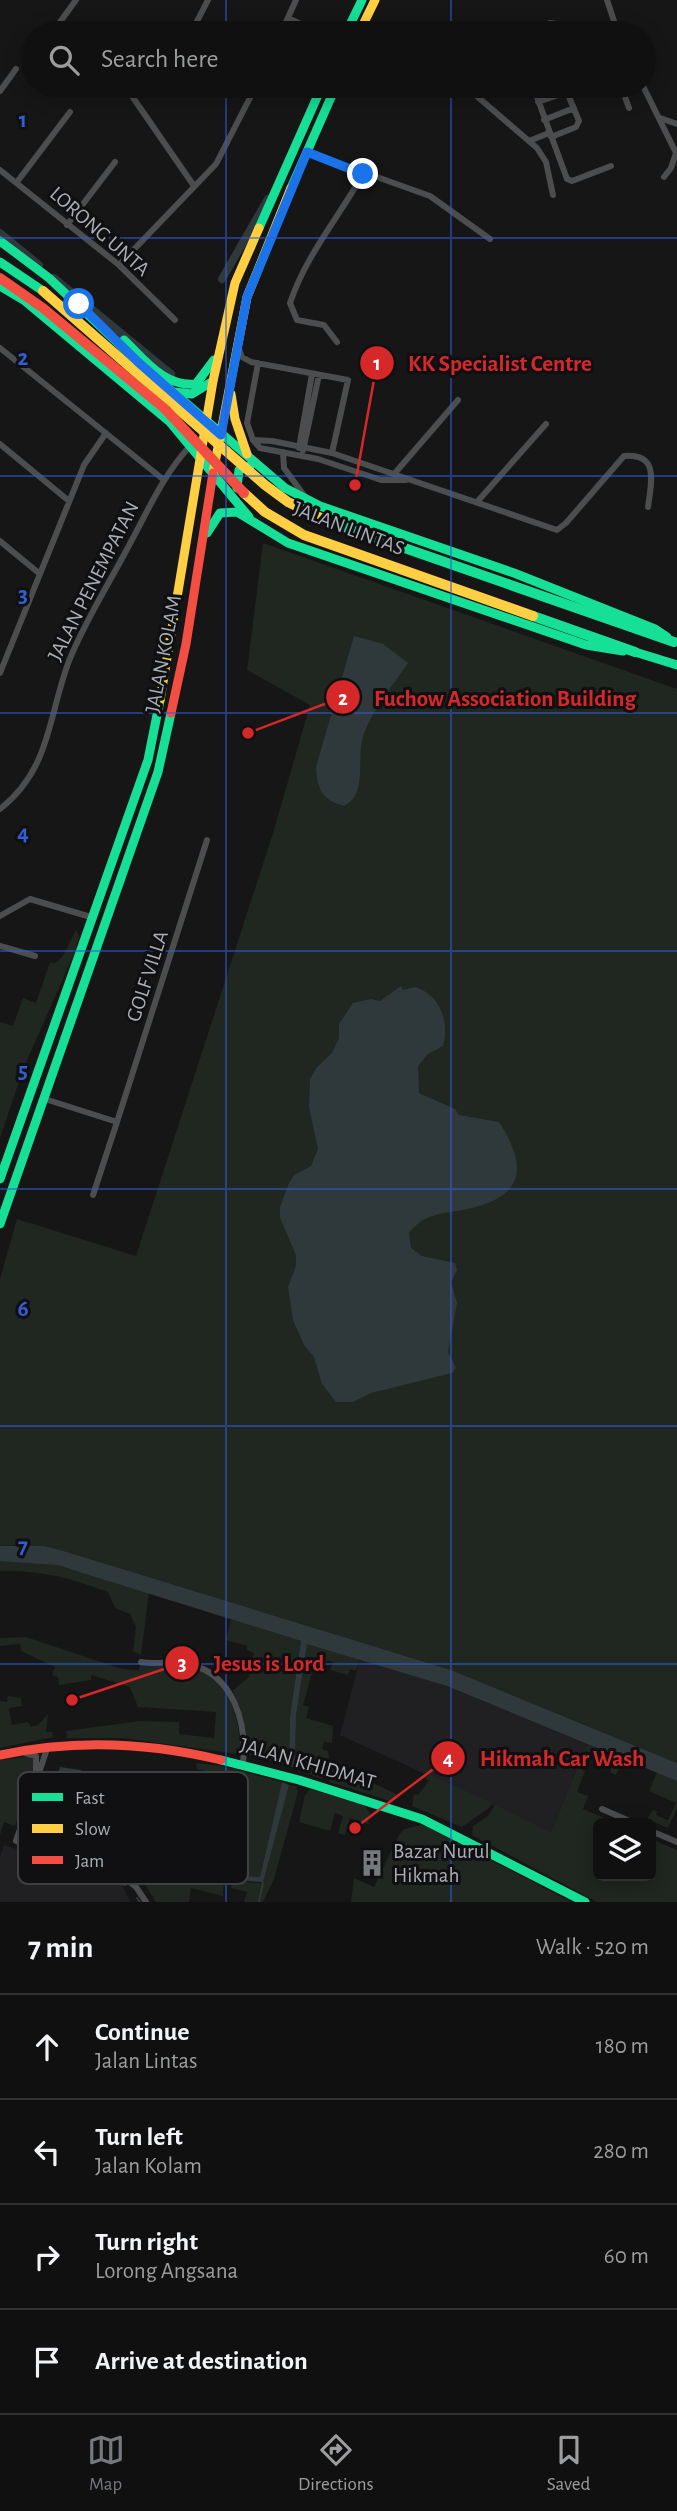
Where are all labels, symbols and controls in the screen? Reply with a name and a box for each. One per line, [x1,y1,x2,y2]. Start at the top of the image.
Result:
search box [21,21,656,98]
icon: search [45,41,83,79]
text: Search here [101,46,219,72]
text: 1 [19,109,27,132]
route end [347,158,378,189]
street label: LORONG UNTA [46,183,154,280]
route start [63,288,94,319]
callout: KK Specialist Centre [359,341,606,385]
text: 2 [18,347,29,370]
text: 1 [373,353,381,374]
text: KK Specialist Centre [408,353,592,376]
street label: JALAN PENEMPATAN [44,498,143,664]
street label: JALAN LINTAS [290,498,407,559]
text: 3 [18,584,28,607]
street label: JALAN KOLAM [142,594,185,715]
callout: Fuchow Association Building [325,675,650,719]
text: 2 [338,688,348,709]
text: Fuchow Association Building [374,688,636,711]
text: 4 [17,822,29,845]
street label: GOLF VILLA [123,928,172,1024]
text: 5 [18,1060,28,1083]
text: 6 [17,1298,29,1321]
text: 7 [18,1535,28,1558]
callout: Jesus is Lord [165,1641,338,1685]
text: 3 [177,1653,187,1674]
text: Jesus is Lord [214,1653,324,1676]
street label: JALAN KHIDMAT [238,1734,378,1793]
callout: Hikmah Car Wash [430,1736,658,1780]
text: 4 [443,1748,453,1769]
text: Hikmah Car Wash [480,1748,644,1771]
legend [18,1772,248,1884]
text: Fast [75,1789,105,1808]
map controls [593,1818,656,1881]
button: layers [593,1818,656,1881]
text: Slow [75,1820,111,1839]
place label: Bazar Nurul Hikmah [393,1841,490,1886]
building icon: Bazar Nurul Hikmah [357,1848,387,1878]
text: Jam [75,1852,104,1871]
text: 7 min [28,1933,93,1963]
text: Walk · 520 m [536,1936,649,1959]
text: Continue [95,2019,190,2045]
icon: ahead [28,2028,66,2066]
text: 180 m [596,2035,649,2058]
text: Jalan Lintas [95,2050,198,2073]
text: Turn left [95,2124,183,2150]
icon: left [28,2133,66,2171]
text: 280 m [593,2140,649,2163]
text: Jalan Kolam [95,2155,202,2178]
text: Turn right [95,2229,198,2255]
icon: right [28,2238,66,2276]
text: 60 m [604,2245,649,2268]
text: Lorong Angsana [95,2260,238,2283]
icon: arrive [28,2343,66,2381]
text: Arrive at destination [95,2348,308,2374]
tab: Map [87,2431,125,2496]
tab: Directions [298,2431,374,2496]
tab: Saved [547,2431,590,2496]

